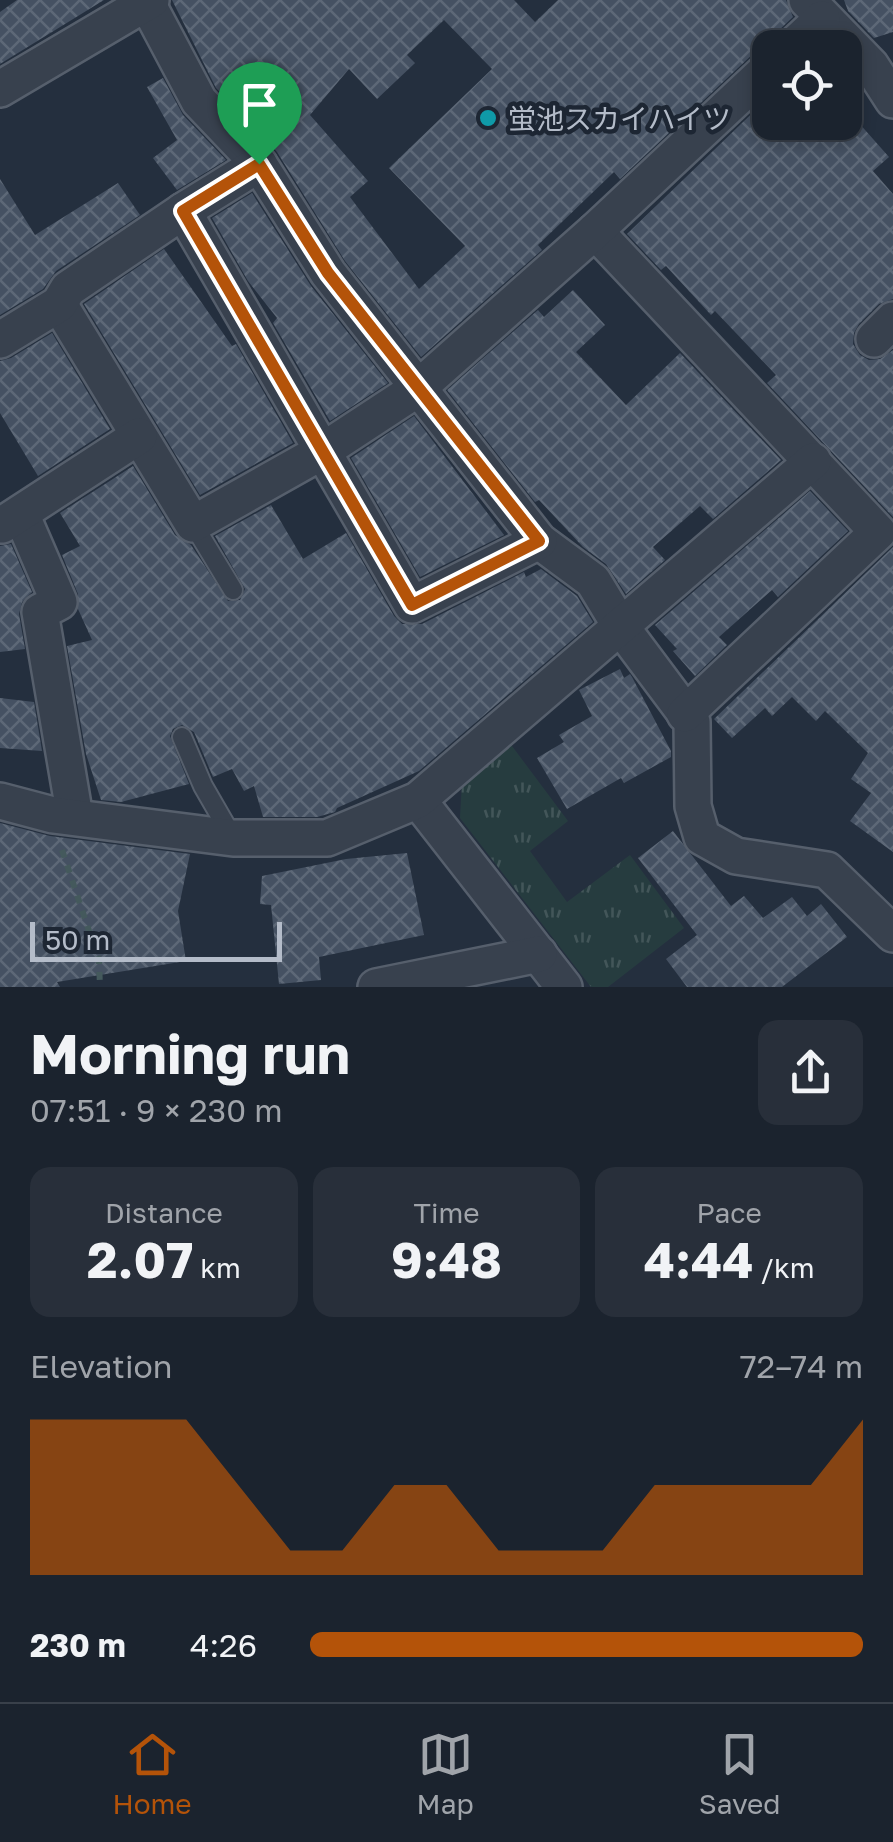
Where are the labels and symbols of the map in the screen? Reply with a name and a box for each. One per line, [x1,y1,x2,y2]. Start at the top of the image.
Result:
pin [217,62,302,165]
place label: 蛍池スカイハイツ [508,102,731,135]
marker: 蛍池スカイハイツ [477,107,499,129]
scale bar [30,917,282,961]

